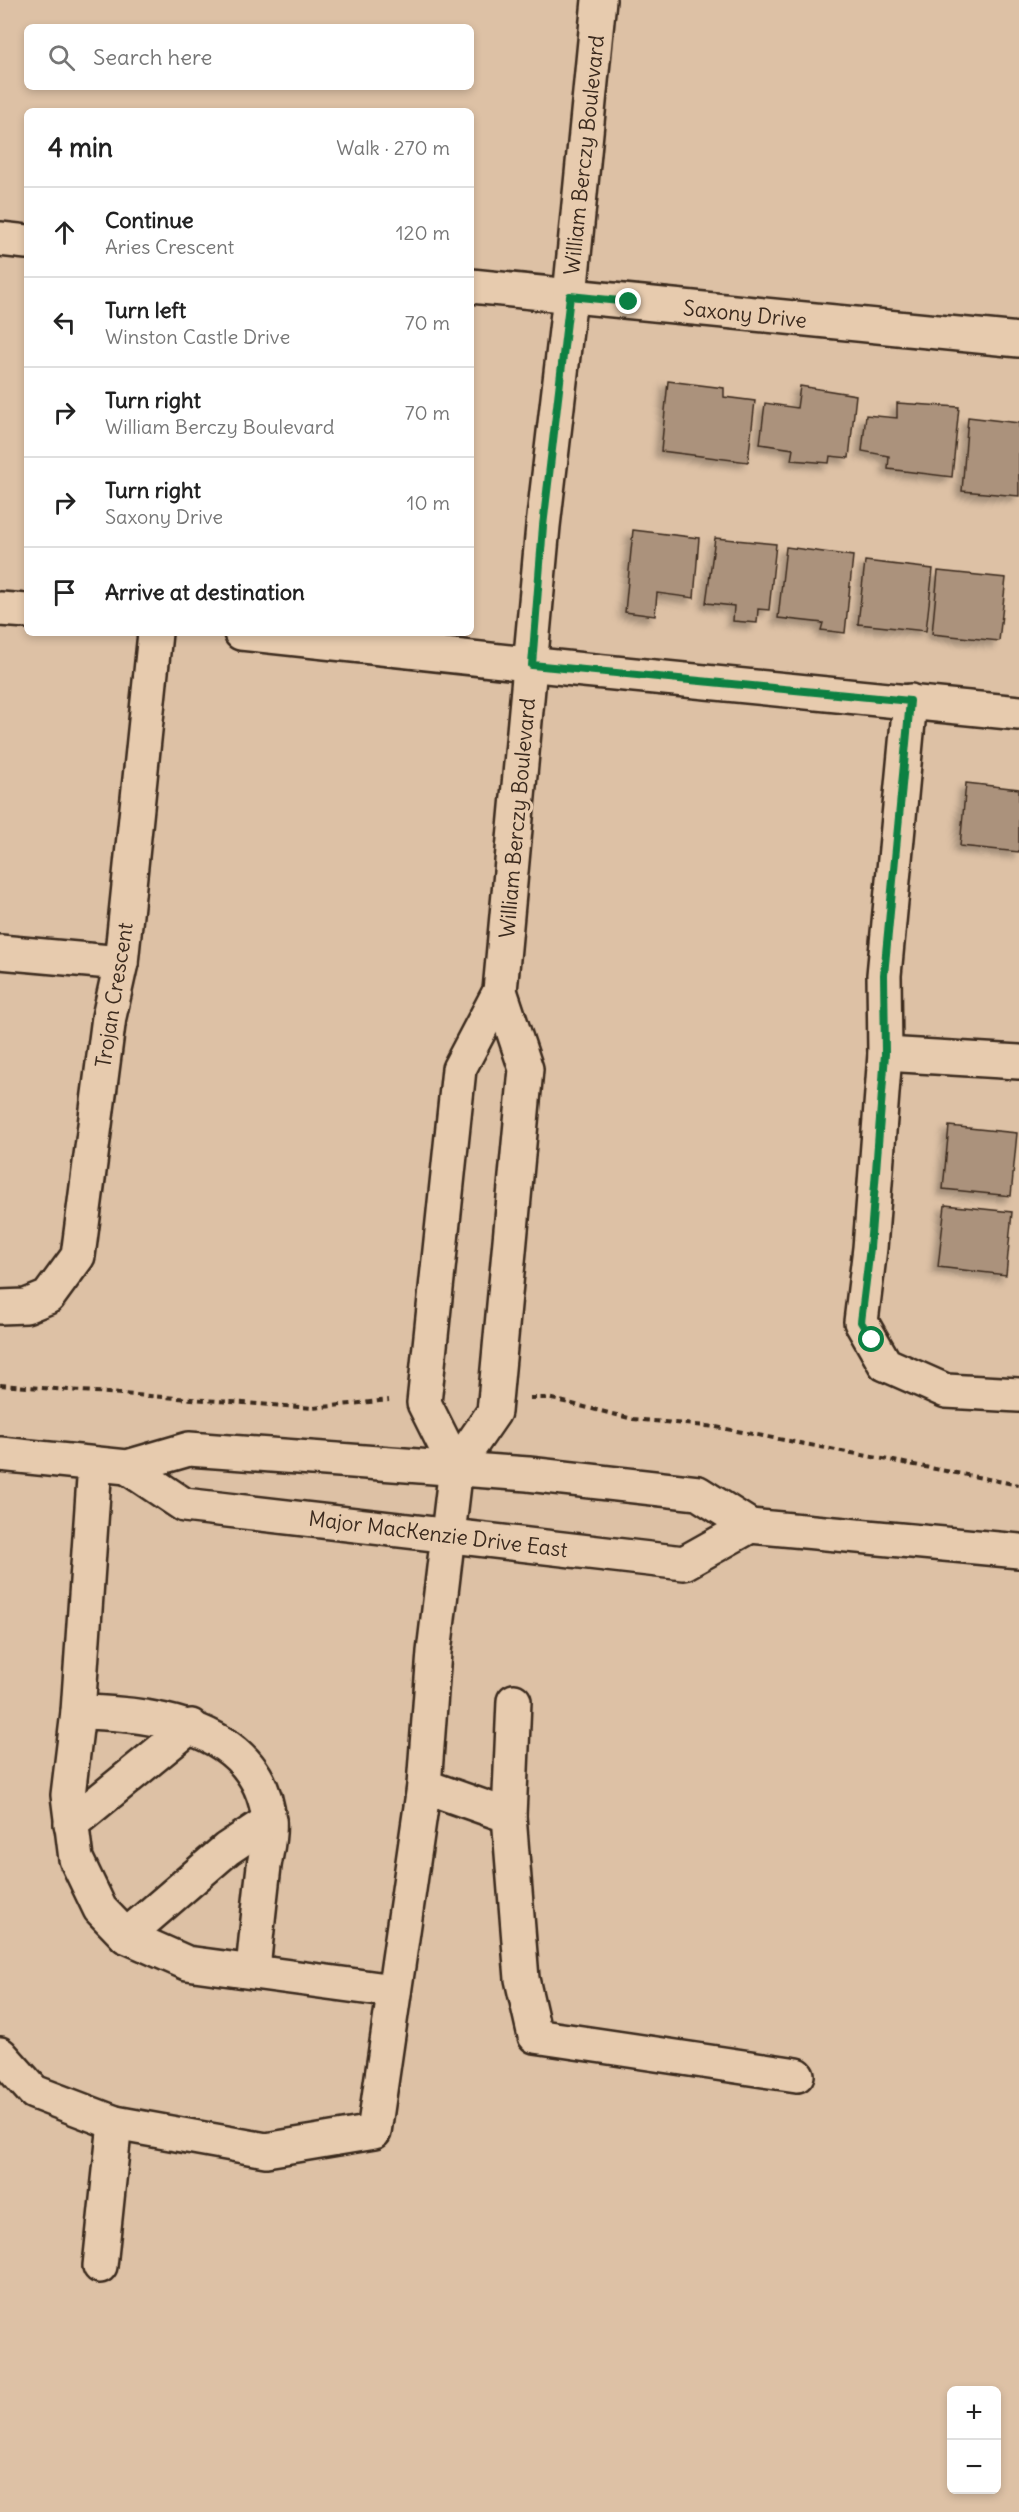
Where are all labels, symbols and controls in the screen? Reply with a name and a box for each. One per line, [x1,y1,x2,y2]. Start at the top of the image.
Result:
search box [24,24,474,90]
street label: William Berczy Boulevard [558,34,610,276]
icon: search [45,41,78,74]
text: Search here [93,43,212,71]
text: 4 min [48,131,113,164]
text: Walk · 270 m [336,135,450,160]
text: Continue [105,206,194,234]
icon: ahead [48,216,81,249]
text: 120 m [396,220,450,245]
text: Aries Crescent [105,234,234,259]
route end [615,288,641,314]
street label: Saxony Drive [682,294,808,334]
text: Turn left [105,296,186,324]
icon: left [48,306,81,339]
text: 70 m [405,310,450,335]
text: Winston Castle Drive [105,324,290,349]
text: Turn right [105,386,201,414]
icon: right [48,396,81,429]
text: 70 m [405,400,450,425]
text: William Berczy Boulevard [105,414,335,439]
text: Turn right [105,476,201,504]
icon: right [48,486,81,519]
text: 10 m [407,490,450,515]
text: Saxony Drive [105,504,223,529]
icon: arrive [48,576,81,609]
text: Arrive at destination [105,578,305,606]
street label: William Berczy Boulevard [493,697,541,939]
street label: Trojan Crescent [89,920,139,1070]
route start [858,1326,884,1352]
street label: Major MacKenzie Drive East [307,1505,569,1563]
map controls [947,2386,1001,2494]
button: + [947,2386,1001,2440]
button: − [947,2440,1001,2494]

